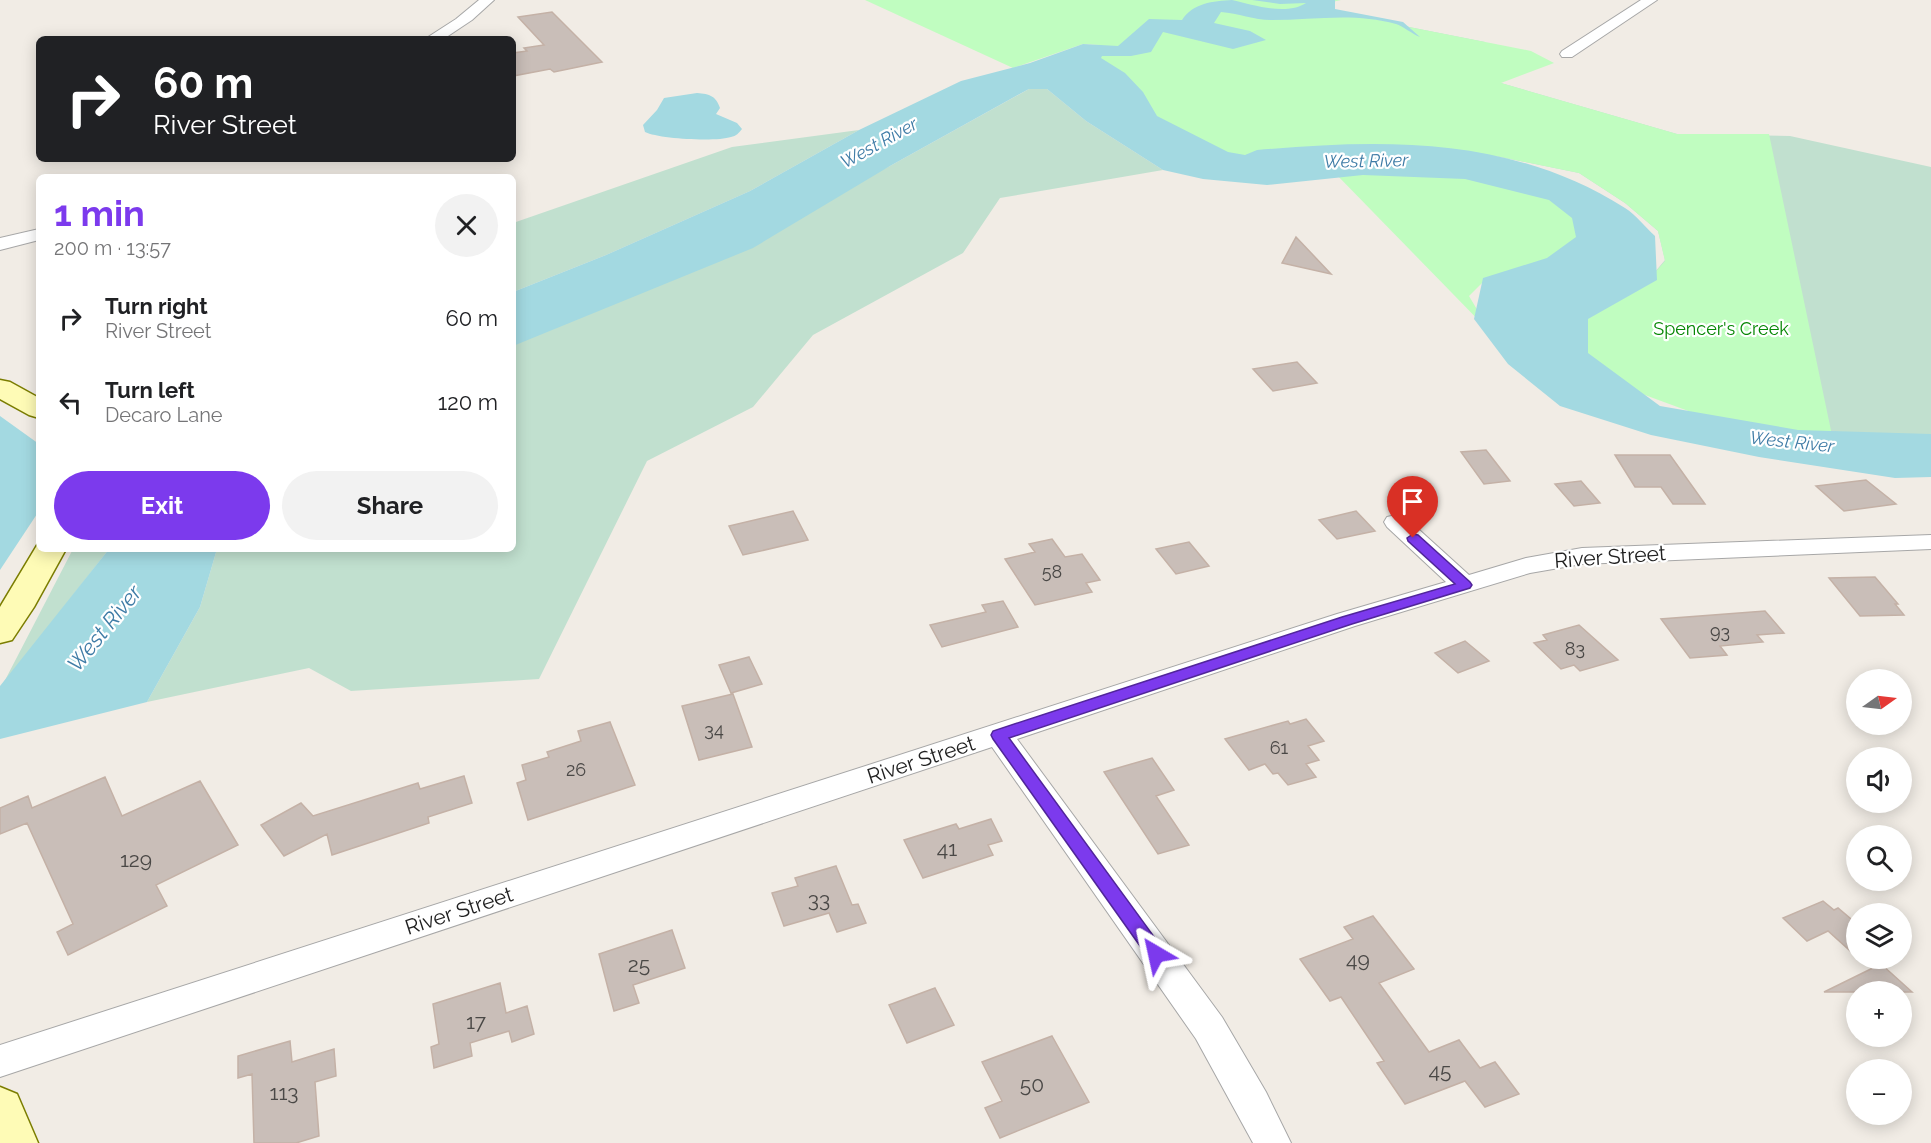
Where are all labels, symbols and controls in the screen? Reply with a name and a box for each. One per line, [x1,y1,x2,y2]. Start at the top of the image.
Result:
text: 60 m [153,59,253,108]
icon: right [54,60,132,138]
text: River Street [153,109,297,140]
water label: West River [837,112,922,172]
water label: West River [1323,149,1409,172]
text: 1 min [54,192,145,234]
button: close [435,194,498,257]
text: 200 m · 13:57 [54,236,171,260]
text: Turn right [105,293,208,319]
icon: right [54,302,87,335]
text: 60 m [445,305,498,331]
park label: Spencer's Creek [1653,318,1789,339]
text: River Street [105,319,211,343]
text: Turn left [105,377,195,403]
icon: left [54,386,87,419]
text: 120 m [438,389,498,415]
text: Decaro Lane [105,403,223,427]
water label: West River [1749,427,1836,456]
button: Exit [54,471,270,540]
button: Share [282,471,498,540]
pin [1387,476,1438,538]
icon: arrive [1396,485,1429,518]
street label: River Street [1553,540,1667,573]
house number: 58 [1042,561,1062,582]
water label: West River [61,578,148,676]
house number: 93 [1710,621,1730,642]
house number: 83 [1565,638,1585,659]
north arrow [1846,669,1912,735]
map controls [1846,669,1912,1125]
house number: 34 [704,719,724,740]
street label: River Street [864,730,978,789]
house number: 61 [1270,737,1289,758]
button: sound [1846,747,1912,813]
house number: 26 [566,759,586,780]
button: search [1846,825,1912,891]
house number: 41 [937,836,957,861]
house number: 129 [120,847,152,872]
street label: River Street [402,881,516,940]
house number: 33 [808,887,830,912]
button: layers [1846,903,1912,969]
position arrow [1124,922,1188,986]
house number: 49 [1346,947,1370,972]
house number: 25 [628,952,650,977]
button: + [1846,981,1912,1047]
house number: 17 [466,1009,487,1034]
house number: 45 [1429,1058,1451,1083]
button: − [1846,1059,1912,1125]
house number: 50 [1020,1072,1044,1097]
house number: 113 [269,1080,299,1105]

